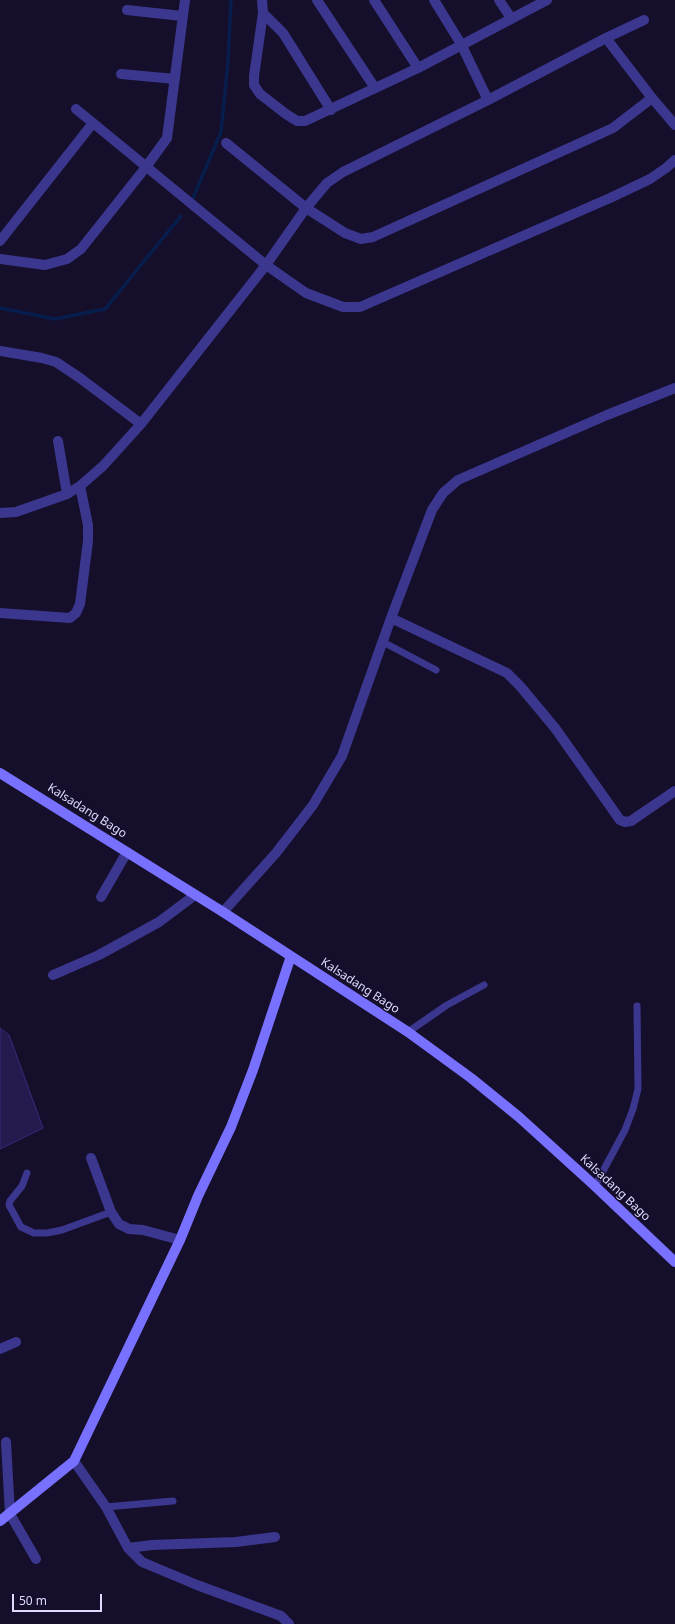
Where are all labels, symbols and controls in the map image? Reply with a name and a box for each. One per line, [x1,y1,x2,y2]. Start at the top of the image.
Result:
street label: Kalsadang Bago [45,781,129,841]
street label: Kalsadang Bago [318,955,402,1017]
street label: Kalsadang Bago [577,1152,653,1224]
scale bar [14,1586,104,1612]
text: 50 m [19,1592,47,1609]

